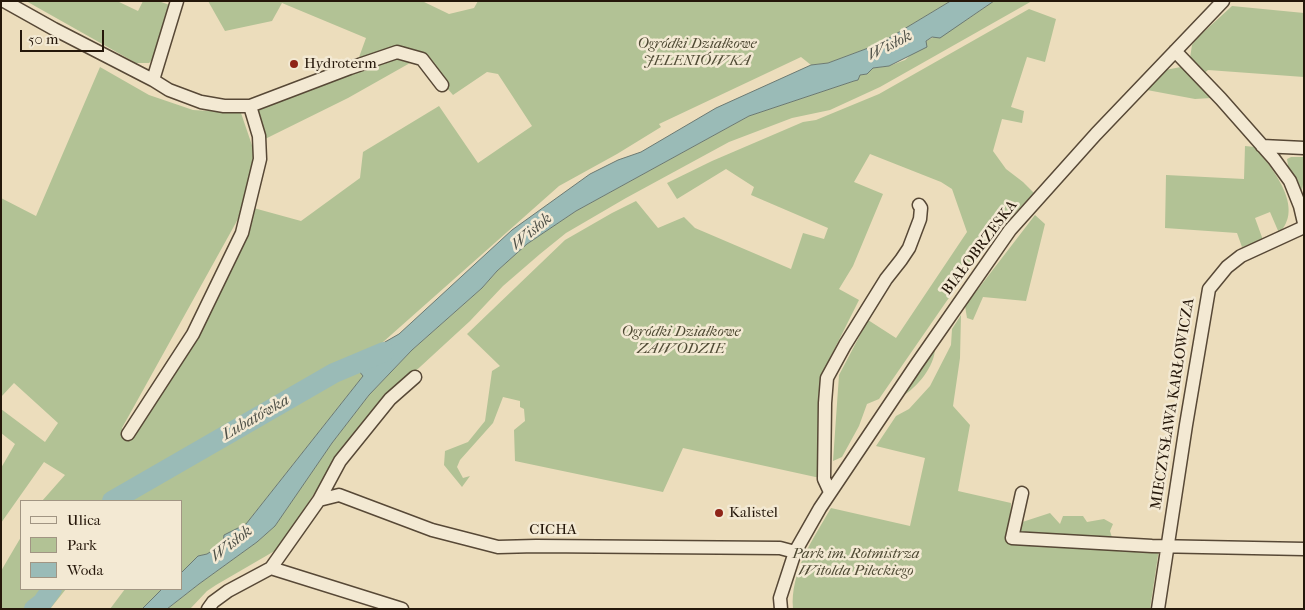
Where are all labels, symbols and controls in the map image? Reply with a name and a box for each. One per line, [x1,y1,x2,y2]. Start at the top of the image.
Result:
scale bar [22,20,106,52]
water label: Wisłok [865,27,915,65]
text: 50 m [28,30,58,48]
park label: Ogródki Działkowe JELENIÓWKA [637,35,757,70]
place label: Hydroterm [304,55,377,73]
marker: Hydroterm [288,58,300,70]
street label: BIAŁOBRZESKA [938,197,1022,299]
water label: Wisłok [508,209,556,255]
street label: MIECZYSŁAWA KARŁOWICZA [1147,297,1199,511]
park label: Ogródki Działkowe ZAWODZIE [621,323,741,358]
water label: Lubatówka [219,391,293,445]
legend [20,500,182,590]
place label: Kalistel [729,504,778,522]
marker: Kalistel [713,507,725,519]
text: Ulica [67,511,101,529]
street label: CICHA [529,521,577,539]
water label: Wisłok [207,522,257,566]
text: Park [67,536,97,554]
park label: Park im. Rotmistrza Witolda Pileckiego [792,545,920,580]
text: Woda [67,561,103,579]

